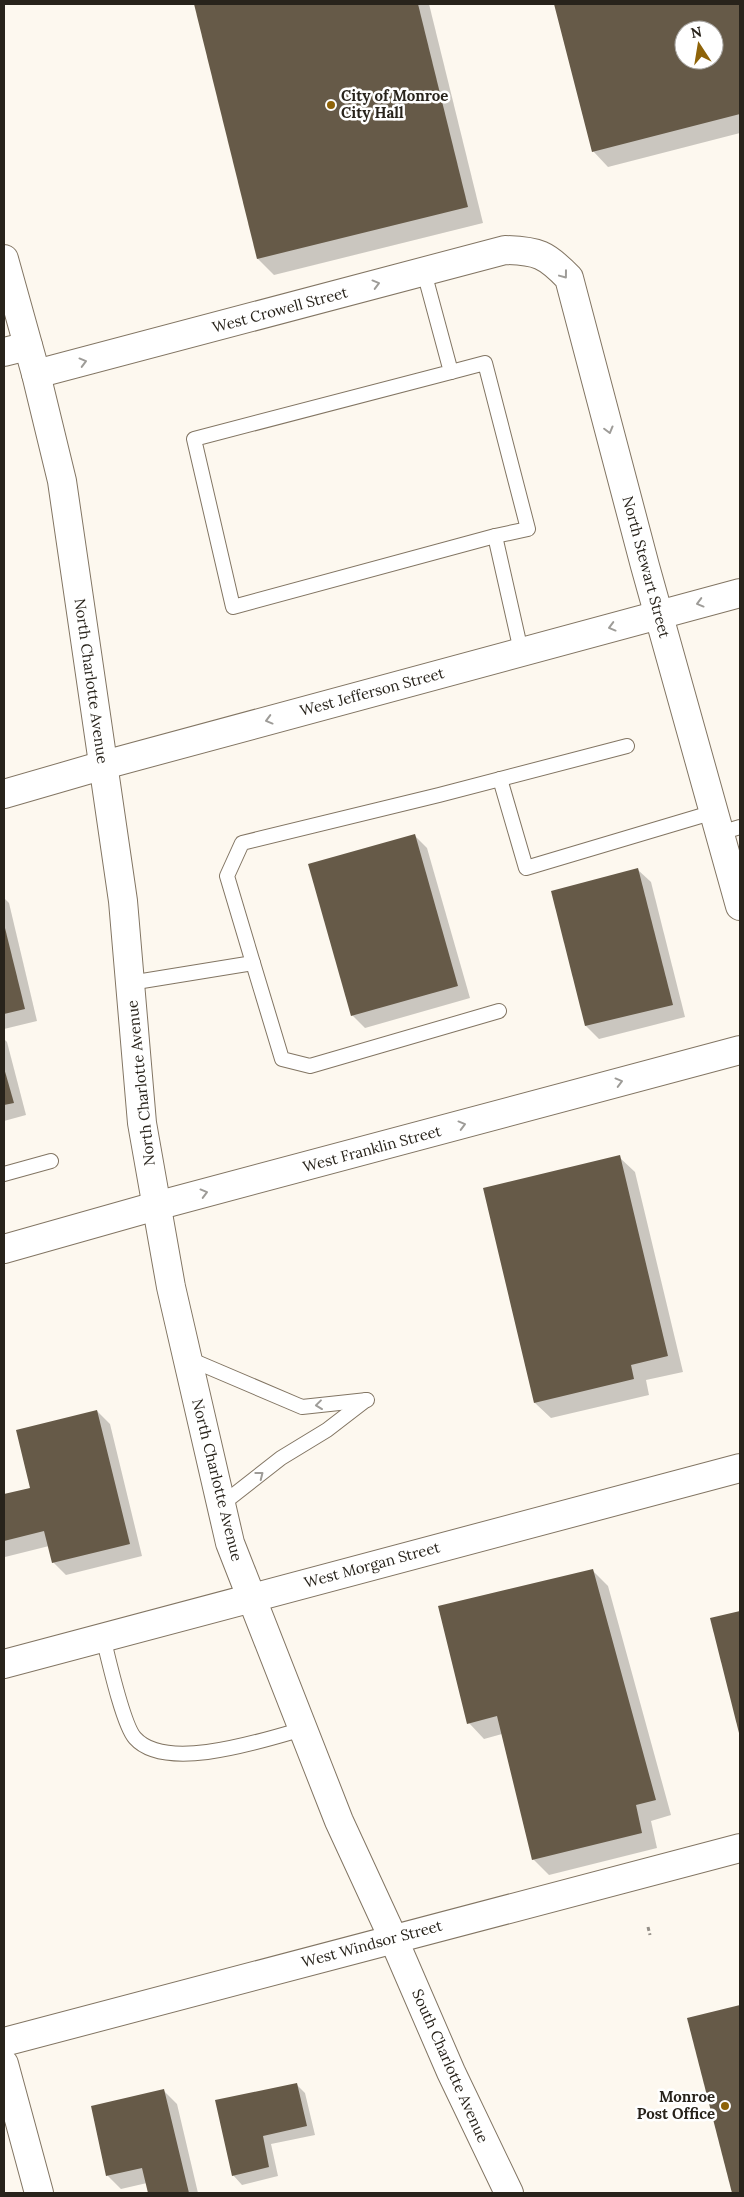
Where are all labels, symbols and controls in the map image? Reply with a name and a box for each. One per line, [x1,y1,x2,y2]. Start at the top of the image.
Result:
north arrow [674,20,724,70]
text: N [689,22,704,42]
place label: City of Monroe City Hall [341,86,448,122]
marker: City of Monroe City Hall [325,99,337,111]
one-way arrow [559,269,567,278]
one-way arrow [371,280,379,290]
street label: West Crowell Street [210,282,350,337]
one-way arrow [79,357,88,368]
one-way arrow [603,426,614,435]
street label: North Stewart Street [618,494,675,640]
street label: North Charlotte Avenue [70,597,112,765]
one-way arrow [696,598,704,608]
one-way arrow [607,621,616,632]
street label: West Jefferson Street [298,663,446,720]
one-way arrow [265,714,274,724]
street label: North Charlotte Avenue [122,999,159,1167]
one-way arrow [614,1078,622,1088]
one-way arrow [457,1120,466,1130]
street label: West Franklin Street [301,1121,443,1176]
one-way arrow [199,1189,207,1199]
street label: North Charlotte Avenue [188,1397,247,1563]
one-way arrow [314,1399,322,1410]
one-way arrow [254,1472,263,1481]
street label: West Morgan Street [302,1537,442,1592]
street label: West Windsor Street [299,1916,444,1971]
street label: South Charlotte Avenue [408,1986,493,2146]
place label: Monroe Post Office [637,2087,715,2123]
marker: Monroe Post Office [719,2100,731,2112]

